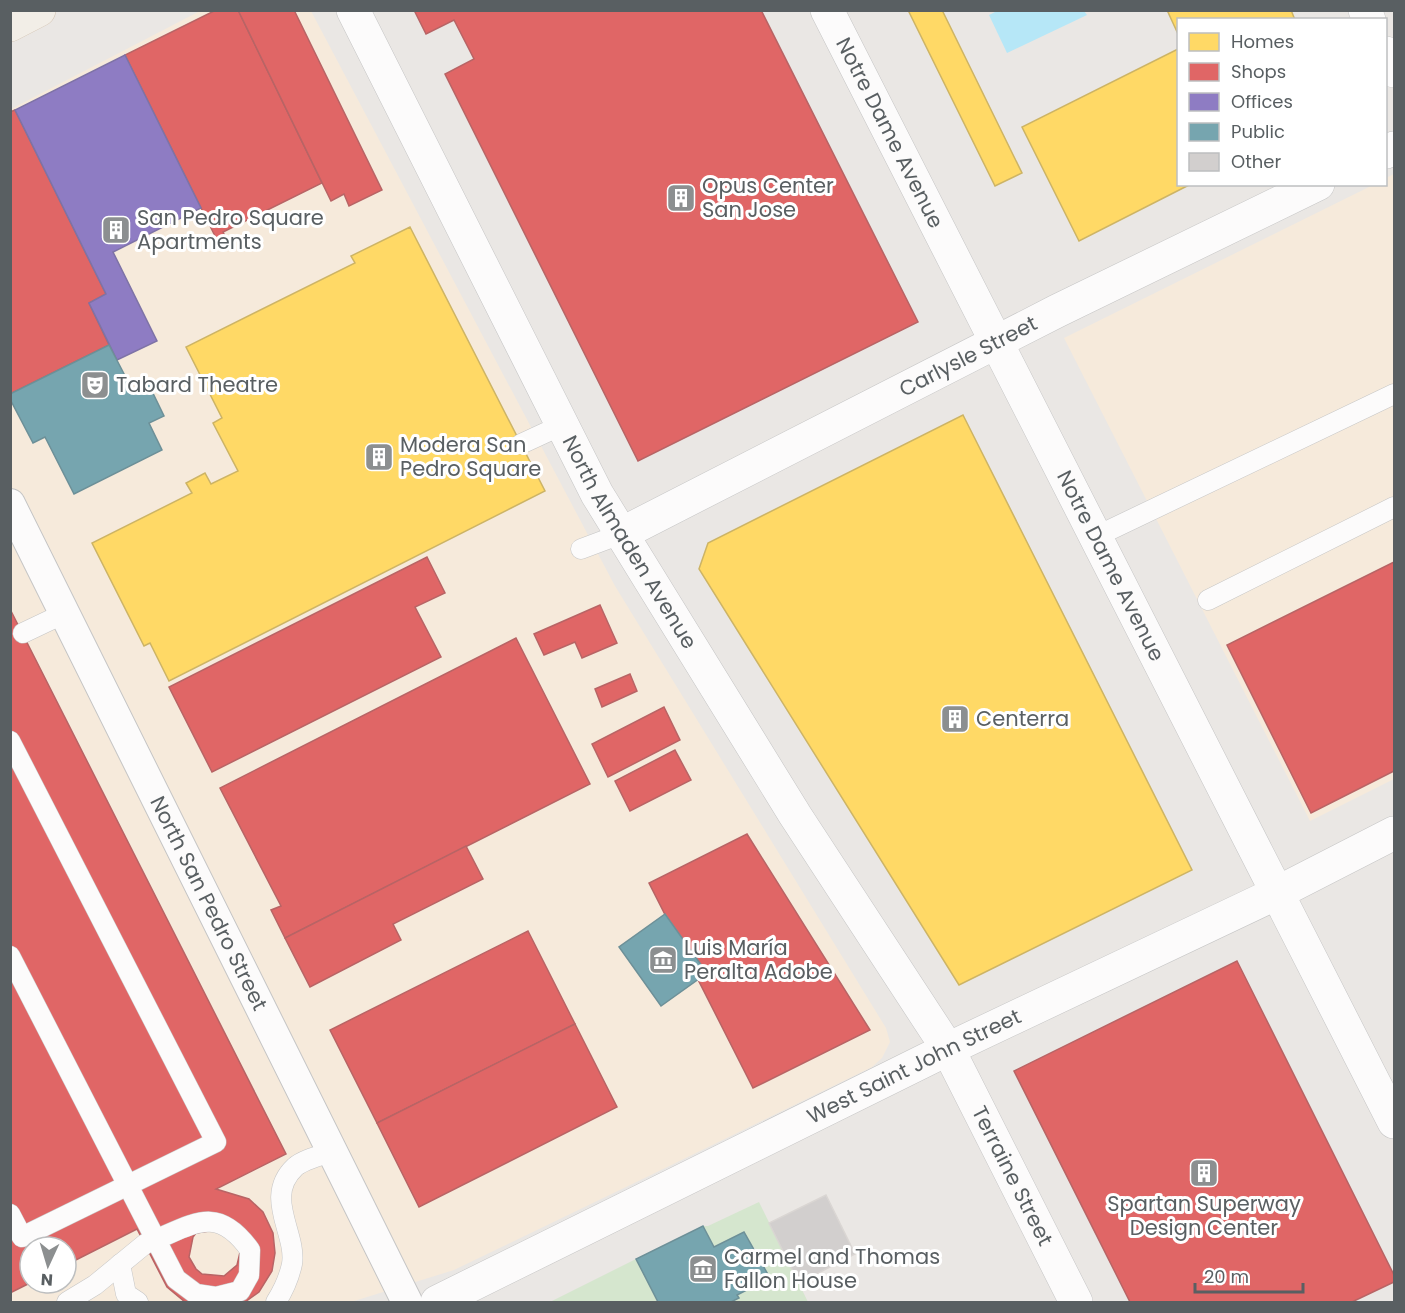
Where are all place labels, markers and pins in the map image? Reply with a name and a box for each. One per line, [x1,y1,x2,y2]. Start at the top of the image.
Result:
place label: Opus Center San Jose [702,171,834,224]
building icon: Opus Center San Jose [665,182,697,214]
place label: San Pedro Square Apartments [137,203,324,256]
building icon: San Pedro Square Apartments [100,214,132,246]
theatre icon: Tabard Theatre [79,369,111,401]
place label: Tabard Theatre [116,370,278,399]
place label: Modera San Pedro Square [400,430,541,483]
building icon: Modera San Pedro Square [363,441,395,473]
building icon: Centerra [939,703,971,735]
place label: Centerra [976,704,1069,733]
place label: Luis María Peralta Adobe [684,933,833,986]
museum icon: Luis María Peralta Adobe [647,944,679,976]
building icon: Spartan Superway Design Center [1188,1157,1220,1189]
place label: Spartan Superway Design Center [1107,1189,1301,1242]
place label: Carmel and Thomas Fallon House [724,1242,940,1295]
museum icon: Carmel and Thomas Fallon House [687,1253,719,1285]

